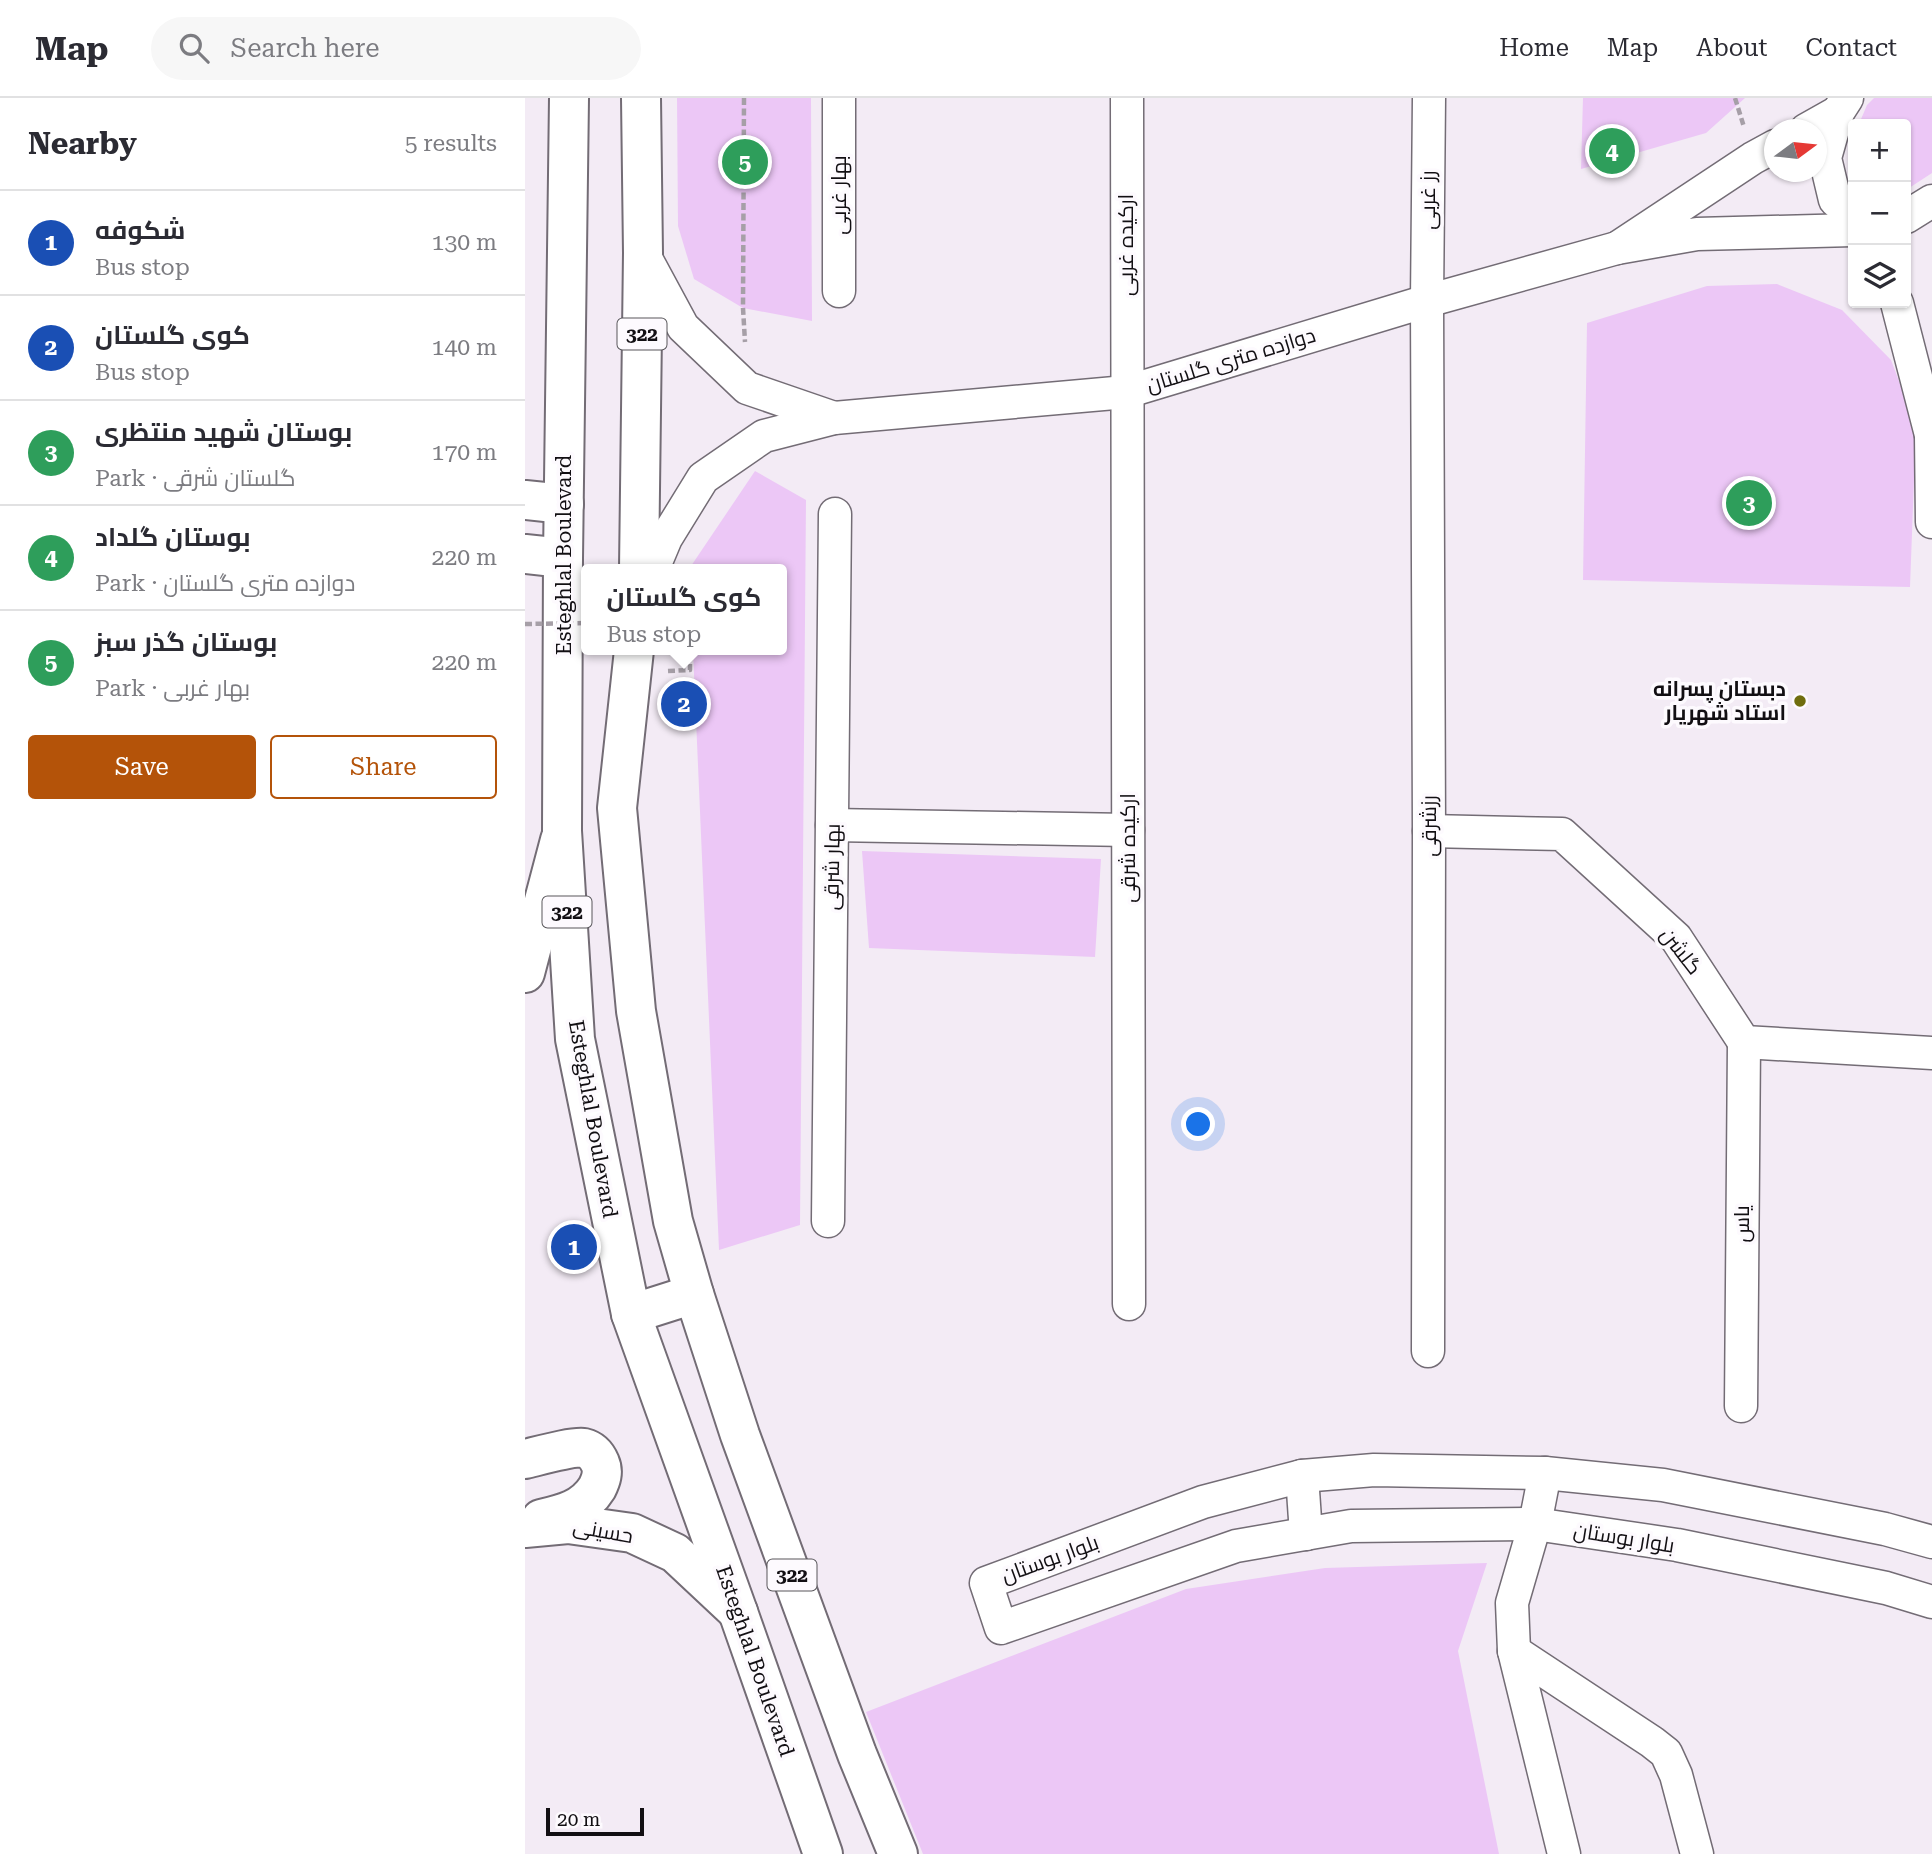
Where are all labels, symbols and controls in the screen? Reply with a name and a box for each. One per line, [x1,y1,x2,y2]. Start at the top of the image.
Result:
search box [151,17,641,80]
text: Map [35,29,109,68]
icon: search [175,29,213,67]
text: Search here [231,33,380,63]
text: Home [1499,34,1569,62]
text: Map [1607,34,1658,62]
text: About [1696,34,1767,62]
text: Contact [1805,34,1897,62]
north arrow [1764,119,1827,182]
map controls [1848,119,1911,308]
button: + [1848,119,1911,182]
pin: 4 [1589,125,1635,177]
text: Nearby [28,126,137,161]
text: 5 results [405,130,497,157]
pin: 5 [722,136,768,188]
street label: بهار غربی [827,155,852,235]
street label: رز غربی [1416,170,1441,230]
button: − [1848,182,1911,245]
street label: ارکیده غربی [1114,194,1139,296]
text: شکوفه [95,215,185,245]
text: 1 [45,229,57,256]
text: 130 m [432,229,497,256]
button: layers [1848,245,1911,308]
text: Bus stop [95,254,190,281]
road number: 322 [617,318,667,350]
text: کوی گلستان [95,320,250,350]
street label: دوازده متری گلستان [1144,323,1319,398]
text: 2 [45,334,57,361]
text: 140 m [432,334,497,361]
text: Bus stop [95,359,190,386]
text: بوستان شهید منتظری [95,417,352,447]
text: 3 [45,439,57,466]
text: 170 m [432,439,497,466]
street label: Esteghlal Boulevard [552,454,576,655]
text: Park · گلستان شرقی [95,465,295,492]
pin: 3 [1726,477,1772,529]
text: بوستان گلداد [95,522,251,552]
text: 4 [45,544,57,571]
text: 220 m [432,544,497,571]
popup [581,564,787,655]
text: Park · دوازده متری گلستان [95,570,355,597]
text: کوی گلستان [607,582,761,612]
text: Bus stop [607,621,701,648]
text: بوستان گذر سبز [95,627,277,657]
text: 5 [45,649,57,676]
text: 220 m [432,649,497,676]
text: Park · بهار غربی [95,675,250,702]
place label: دبستان پسرانه استاد شهريار [1653,677,1786,726]
pin: 2 [661,678,707,730]
marker: دبستان پسرانه استاد شهريار [1792,693,1808,709]
button: Save [28,735,256,799]
button: Share [270,735,497,799]
street label: ارکیده شرقی [1116,793,1141,903]
street label: رزشرقی [1417,795,1442,857]
street label: بهار شرقی [819,823,846,911]
road number: 322 [543,897,591,928]
street label: گلشن [1654,923,1707,980]
street label: Esteghlal Boulevard [564,1018,622,1220]
your location [1181,1107,1215,1141]
street label: یاس [1730,1205,1755,1243]
pin: 1 [551,1221,597,1273]
street label: حسینی [571,1514,635,1549]
street label: بلوار بوستان [1572,1518,1676,1559]
street label: بلوار بوستان [998,1530,1102,1589]
road number: 322 [768,1560,817,1590]
street label: Esteghlal Boulevard [711,1562,799,1760]
scale bar [546,1805,644,1837]
text: 20 m [557,1808,600,1831]

